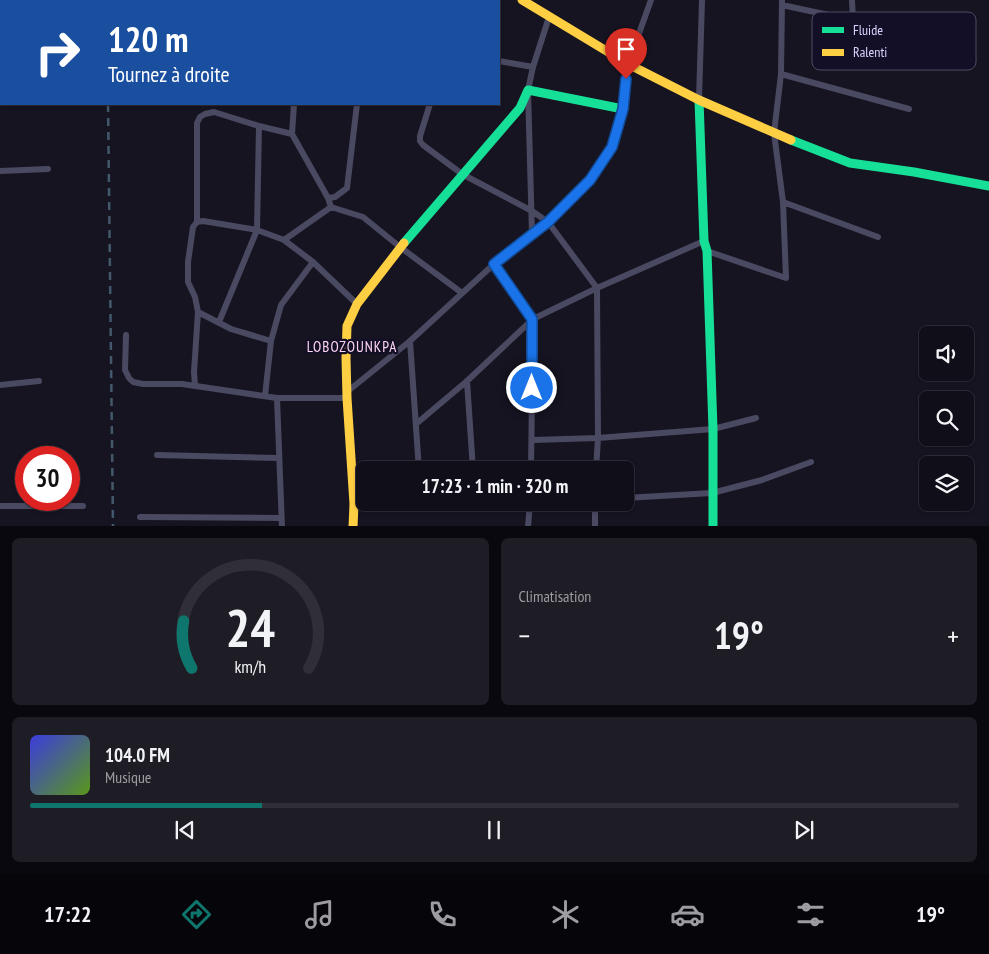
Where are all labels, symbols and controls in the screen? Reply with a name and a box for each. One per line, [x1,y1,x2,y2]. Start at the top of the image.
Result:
legend [812,12,976,70]
text: 120 m [108,16,189,62]
icon: right [25,20,90,85]
text: Fluide [853,21,883,39]
pin [605,28,647,79]
icon: arrive [612,35,640,63]
text: Ralenti [853,43,887,61]
text: Tournez à droite [108,60,230,88]
map controls [919,326,974,511]
button: sound [919,326,974,381]
district label: LOBOZOUNKPA [307,337,397,356]
position arrow [505,361,557,413]
button: search [919,391,974,446]
speed limit sign: 30 [15,446,80,511]
button: layers [919,456,974,511]
text: 17:23 · 1 min · 320 m [422,474,568,498]
text: Climatisation [519,586,591,606]
text: 24 [225,594,275,661]
text: 19° [714,610,764,659]
text: − [519,617,530,654]
text: + [947,617,959,654]
text: km/h [234,655,266,678]
text: 104.0 FM [105,743,170,767]
text: Musique [105,767,151,787]
icon: previous [171,816,199,844]
icon: pause [480,816,508,844]
icon: next [790,816,818,844]
icon: directions [179,897,214,932]
icon: music [302,897,337,932]
icon: phone [425,897,460,932]
icon: climate [548,897,583,932]
icon: car [670,897,705,932]
icon: filters [793,897,828,932]
text: 17:22 [44,900,91,928]
text: 19° [916,900,945,928]

